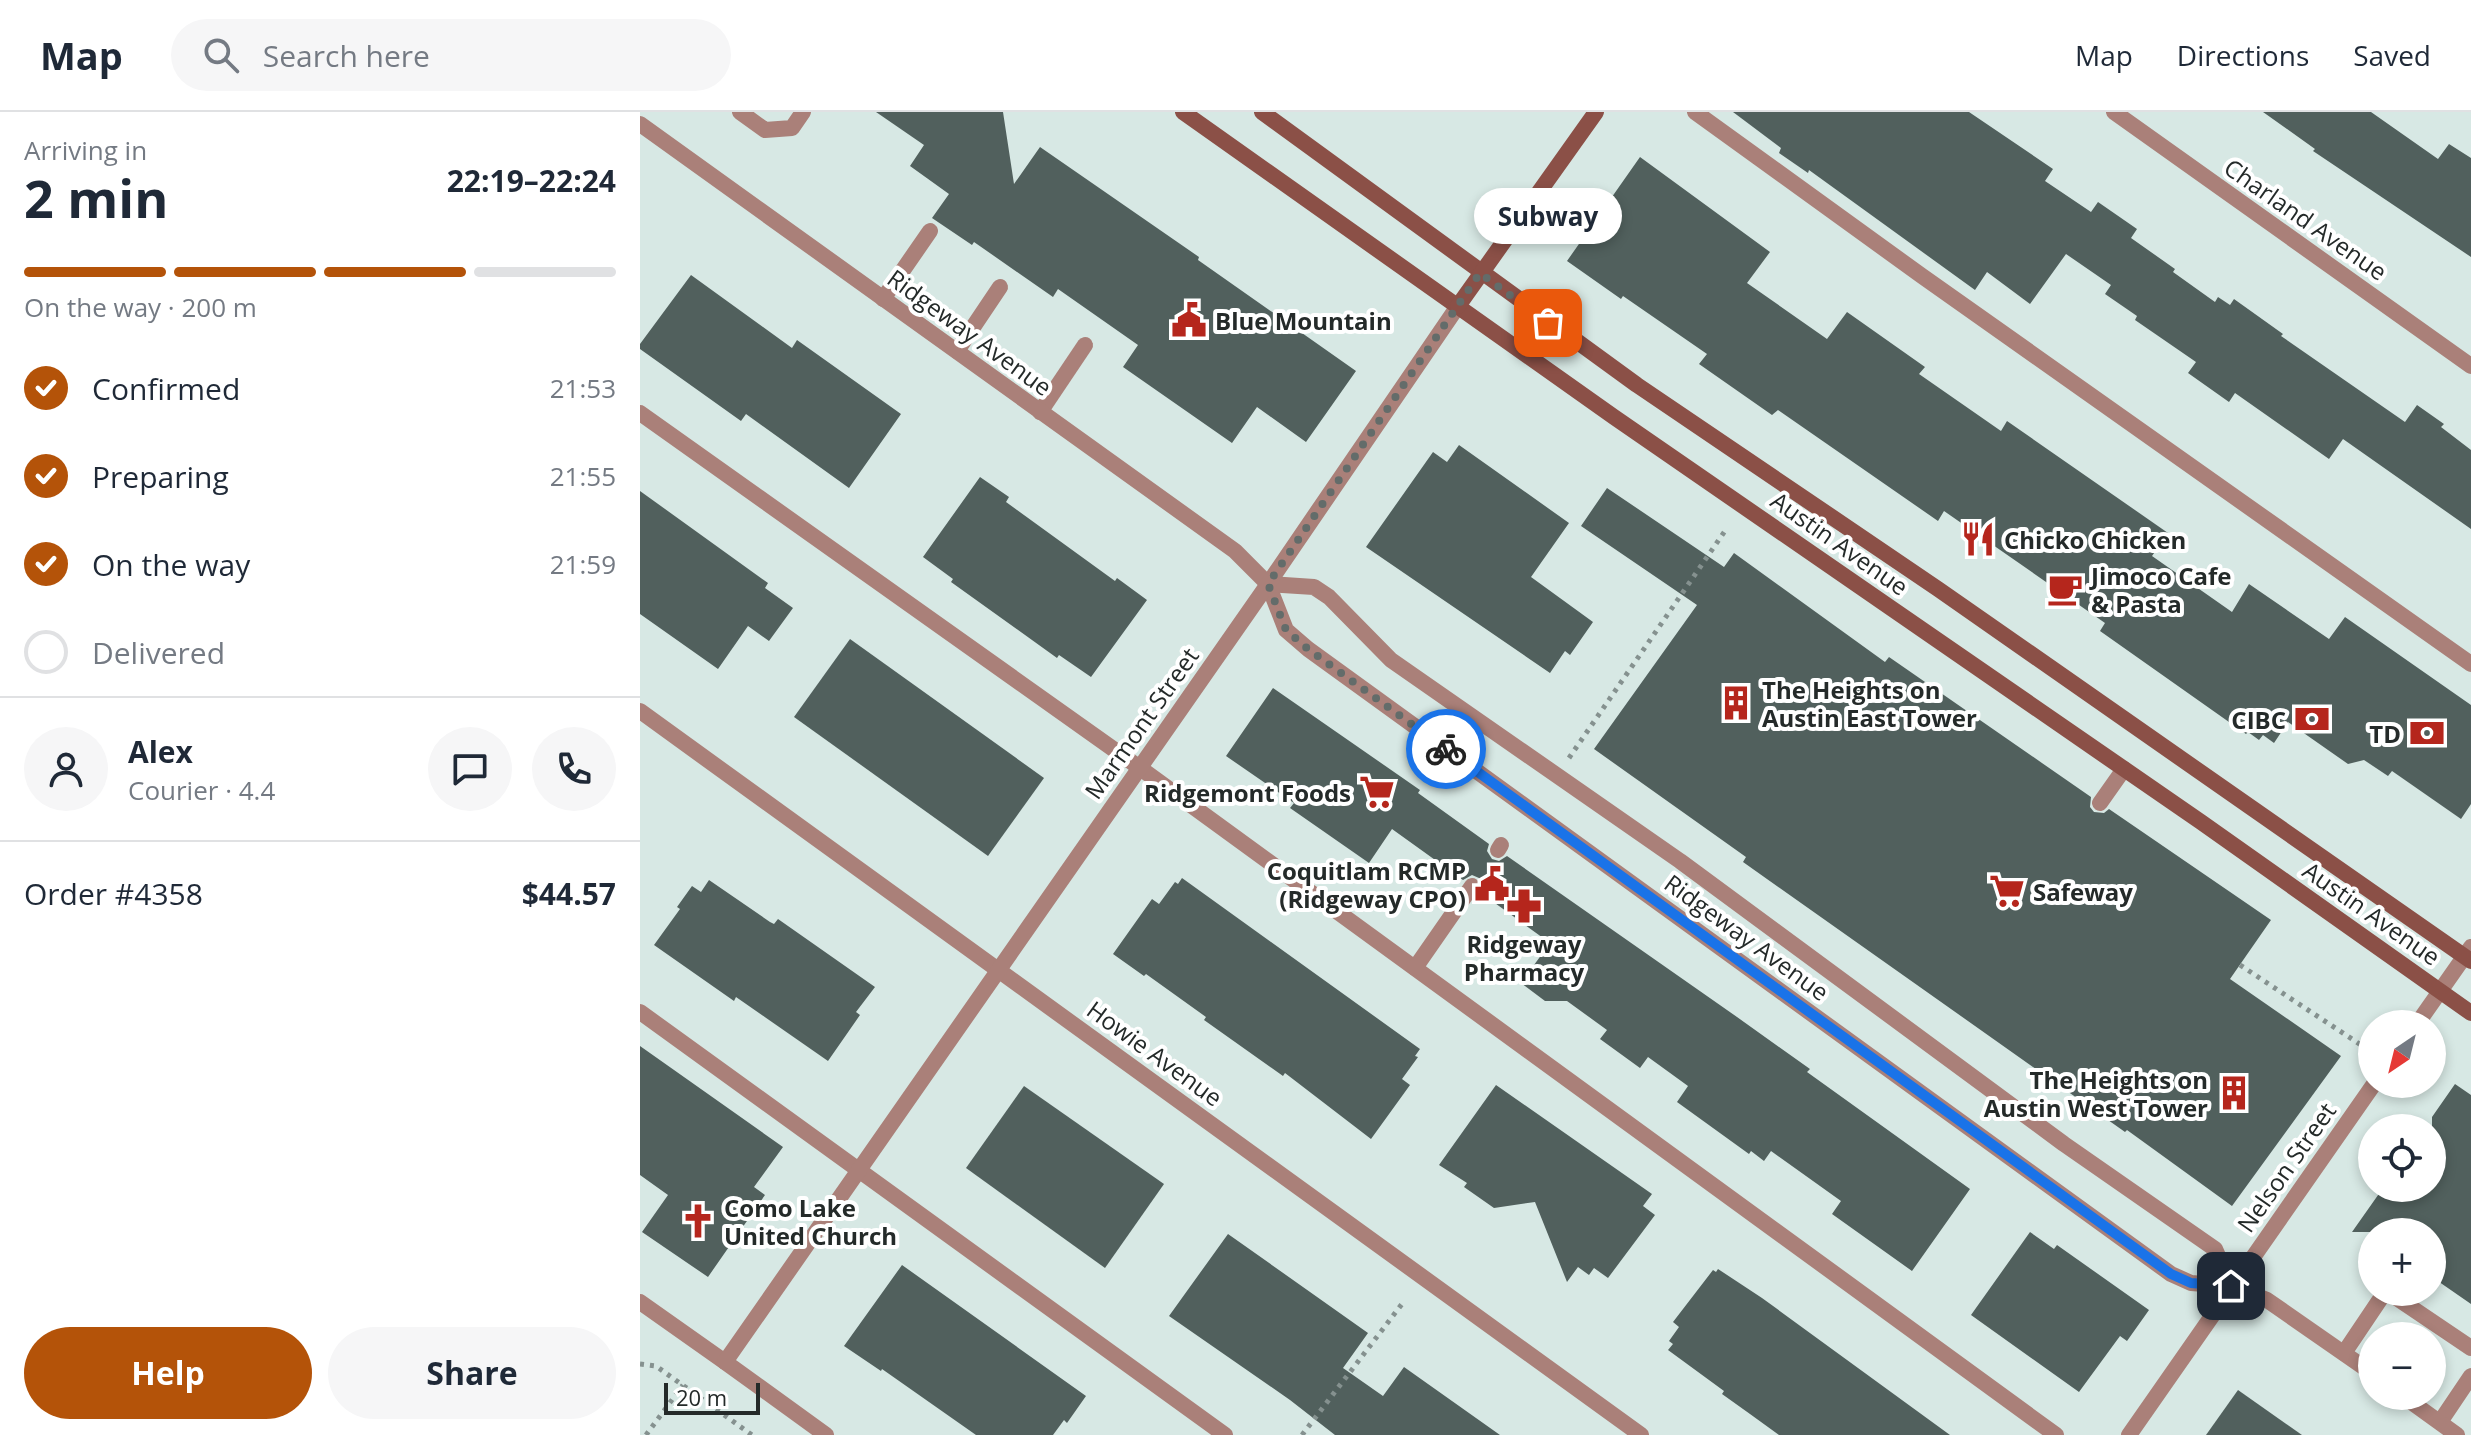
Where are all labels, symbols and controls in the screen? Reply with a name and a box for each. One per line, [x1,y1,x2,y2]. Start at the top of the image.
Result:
search box [171,19,731,91]
text: Map [40,29,123,81]
icon: search [199,33,243,77]
text: Search here [263,35,430,76]
text: Map [2075,36,2133,74]
text: Directions [2177,36,2309,74]
text: Saved [2353,36,2431,74]
text: Arriving in [24,132,147,168]
street label: Charland Avenue [2218,151,2394,287]
text: 22:19–22:24 [447,160,616,201]
text: 2 min [24,162,168,233]
callout: Subway [1474,187,1622,243]
text: Subway [1498,198,1598,234]
street label: Ridgeway Avenue [881,261,1059,403]
text: On the way · 200 m [24,289,257,325]
pin [1514,289,1582,357]
public building icon: Blue Mountain [1170,301,1208,339]
icon: bag [1526,301,1570,345]
place label: Blue Mountain [1215,304,1392,337]
icon: check [24,366,68,410]
text: Confirmed [92,368,240,409]
text: 21:53 [550,370,616,406]
icon: check [24,454,68,498]
text: Preparing [92,456,229,497]
text: 21:55 [550,458,616,494]
street label: Austin Avenue [1765,483,1915,603]
restaurant icon: Chicko Chicken [1959,520,1997,558]
place label: Chicko Chicken [2004,523,2186,556]
icon: check [24,542,68,586]
text: On the way [92,544,250,585]
text: 21:59 [550,546,616,582]
place label: Jimoco Cafe & Pasta [2089,559,2231,620]
cafe icon: Jimoco Cafe & Pasta [2046,570,2084,608]
text: Delivered [92,632,225,673]
street label: Marmont Street [1076,641,1206,805]
place label: The Heights on Austin East Tower [1762,673,1977,734]
building icon: The Heights on Austin East Tower [1717,684,1755,722]
bank icon: CIBC [2293,700,2331,738]
place label: CIBC [2231,703,2286,736]
courier [1406,709,1486,789]
bank icon: TD [2408,714,2446,752]
place label: TD [2369,717,2401,750]
button: person [24,727,108,811]
button: chat [428,727,512,811]
button: phone [532,727,616,811]
icon: bike [1424,727,1468,771]
text: Alex [128,731,193,772]
text: Courier · 4.4 [128,772,275,808]
supermarket icon: Ridgemont Foods [1358,773,1396,811]
place label: Ridgemont Foods [1144,776,1351,809]
street label: Austin Avenue [2297,853,2447,973]
place label: Coquitlam RCMP (Ridgeway CPO) [1267,854,1466,915]
public building icon: Coquitlam RCMP (Ridgeway CPO) [1473,865,1511,903]
street label: Ridgeway Avenue [1658,866,1836,1008]
supermarket icon: Safeway [1988,872,2026,910]
text: Order #4358 [24,873,203,914]
text: $44.57 [522,873,616,914]
place label: Safeway [2033,875,2133,908]
pharmacy icon: Ridgeway Pharmacy [1505,887,1543,925]
place label: Ridgeway Pharmacy [1464,927,1584,988]
street label: Howie Avenue [1081,993,1229,1113]
north arrow [2358,1010,2446,1098]
map controls [2358,1010,2446,1410]
place label: The Heights on Austin West Tower [1984,1063,2208,1124]
building icon: The Heights on Austin West Tower [2215,1074,2253,1112]
street label: Nelson Street [2229,1095,2343,1239]
button: locate [2358,1114,2446,1202]
place label: Como Lake United Church [724,1191,897,1252]
church icon: Como Lake United Church [679,1202,717,1240]
button: + [2358,1218,2446,1306]
pin [2197,1252,2265,1320]
icon: home [2209,1264,2253,1308]
button: − [2358,1322,2446,1410]
button: Help [24,1327,312,1419]
button: Share [328,1327,616,1419]
scale bar [664,1379,760,1415]
text: 20 m [676,1382,727,1412]

